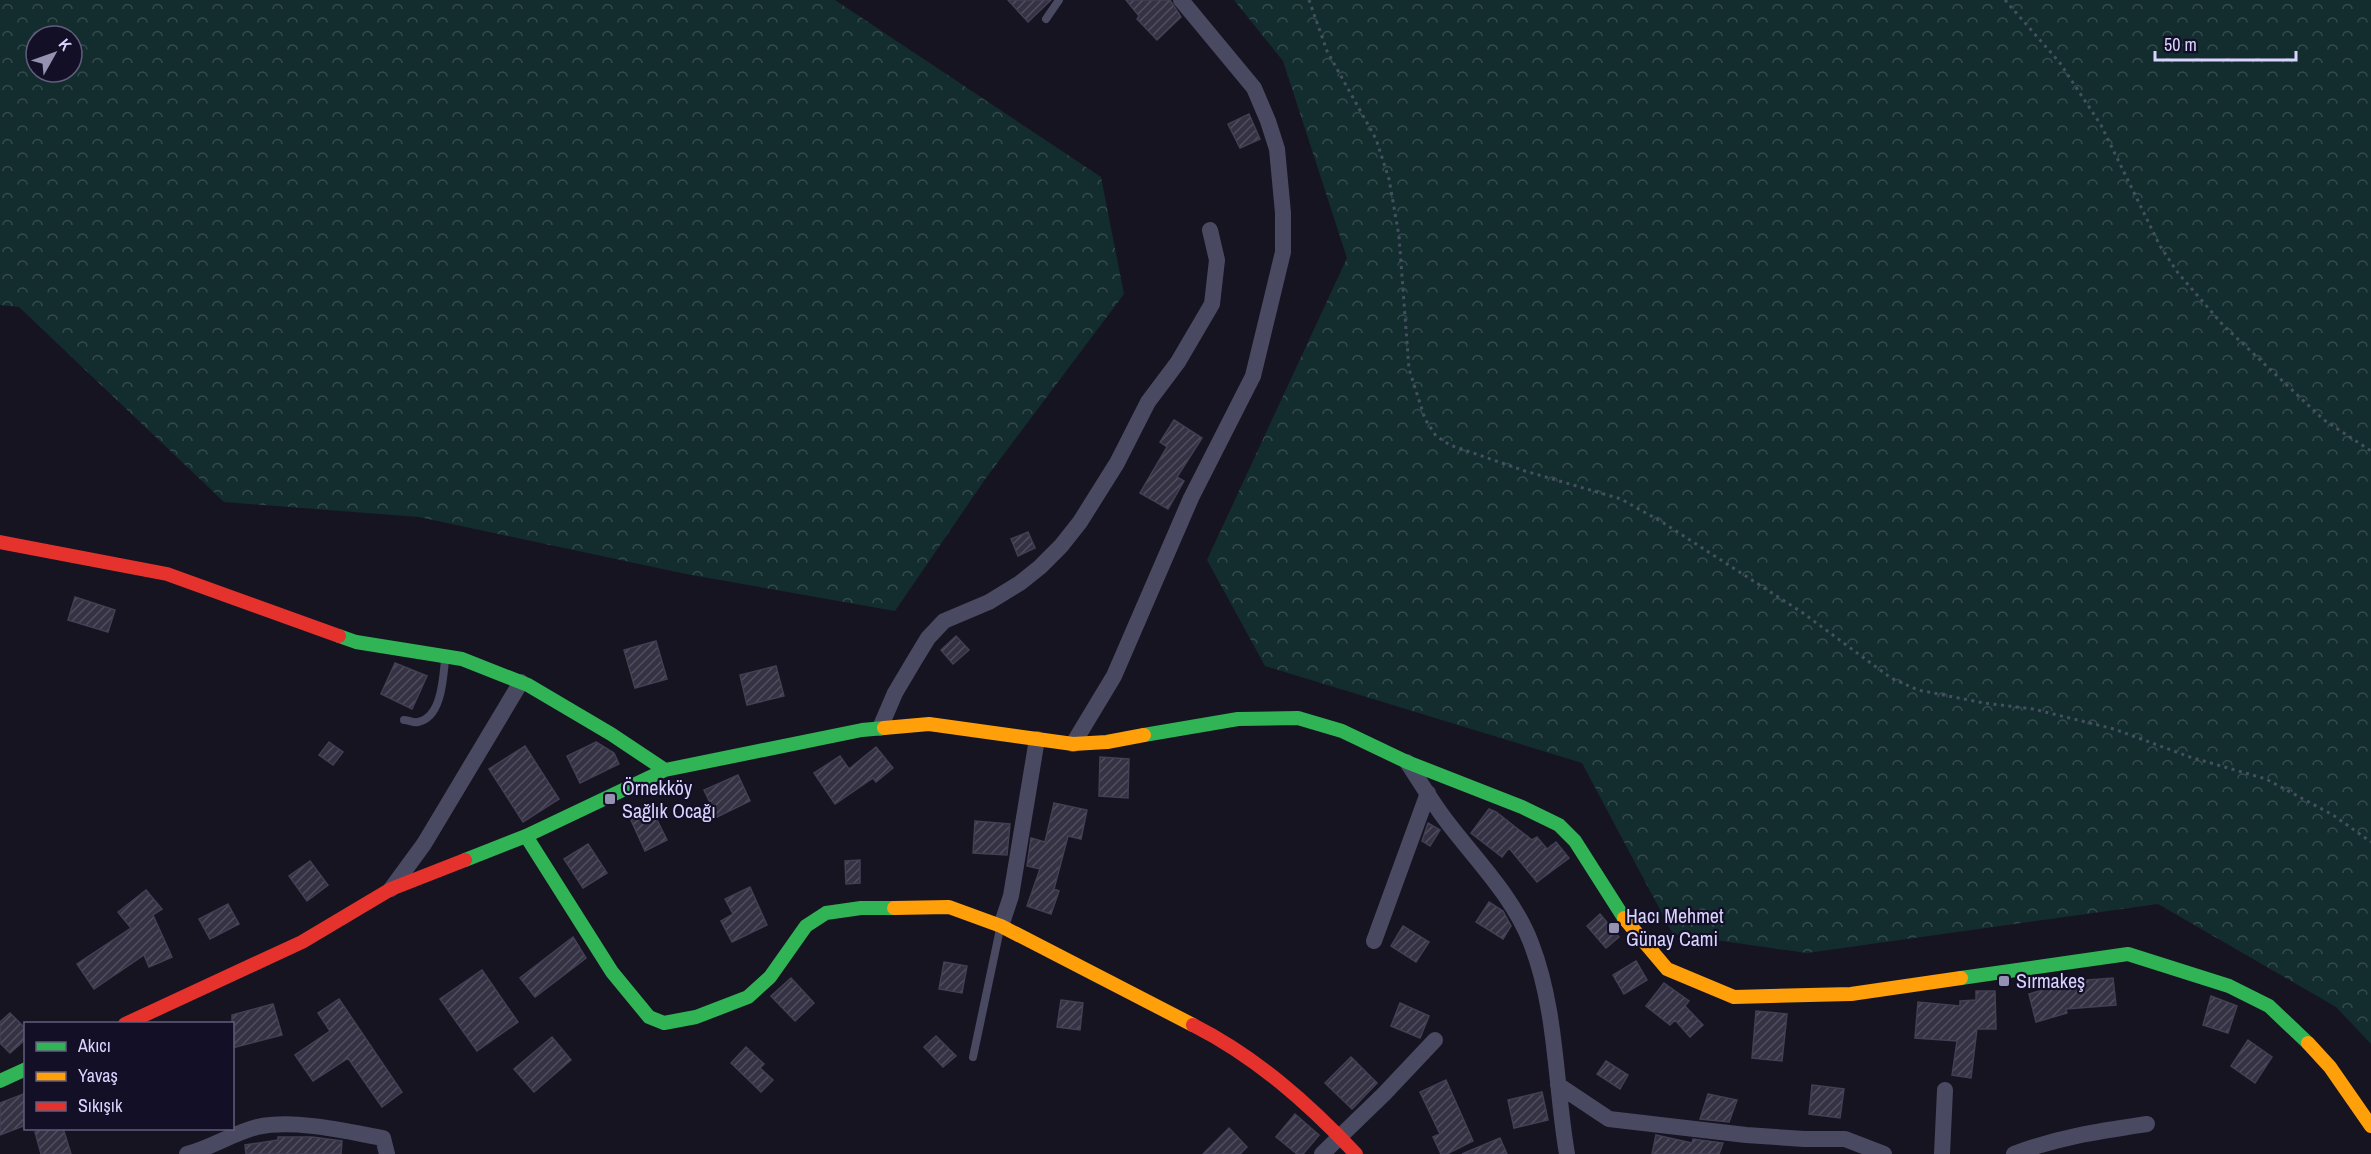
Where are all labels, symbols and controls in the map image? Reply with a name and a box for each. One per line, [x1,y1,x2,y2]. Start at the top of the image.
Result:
north arrow [24,24,84,84]
scale bar [2155,24,2296,62]
text: 50 m [2164,32,2197,57]
text: K [54,34,77,55]
place label: Örnekköy Sağlık Ocağı [622,774,716,824]
marker: Örnekköy Sağlık Ocağı [603,792,617,806]
place label: Hacı Mehmet Günay Cami [1626,902,1724,952]
marker: Hacı Mehmet Günay Cami [1607,921,1621,935]
place label: Sırmakeş [2016,967,2085,994]
marker: Sırmakeş [1997,974,2011,988]
legend [24,1022,234,1130]
text: Akıcı [77,1033,111,1058]
text: Yavaş [78,1063,118,1088]
text: Sıkışık [78,1093,123,1118]

